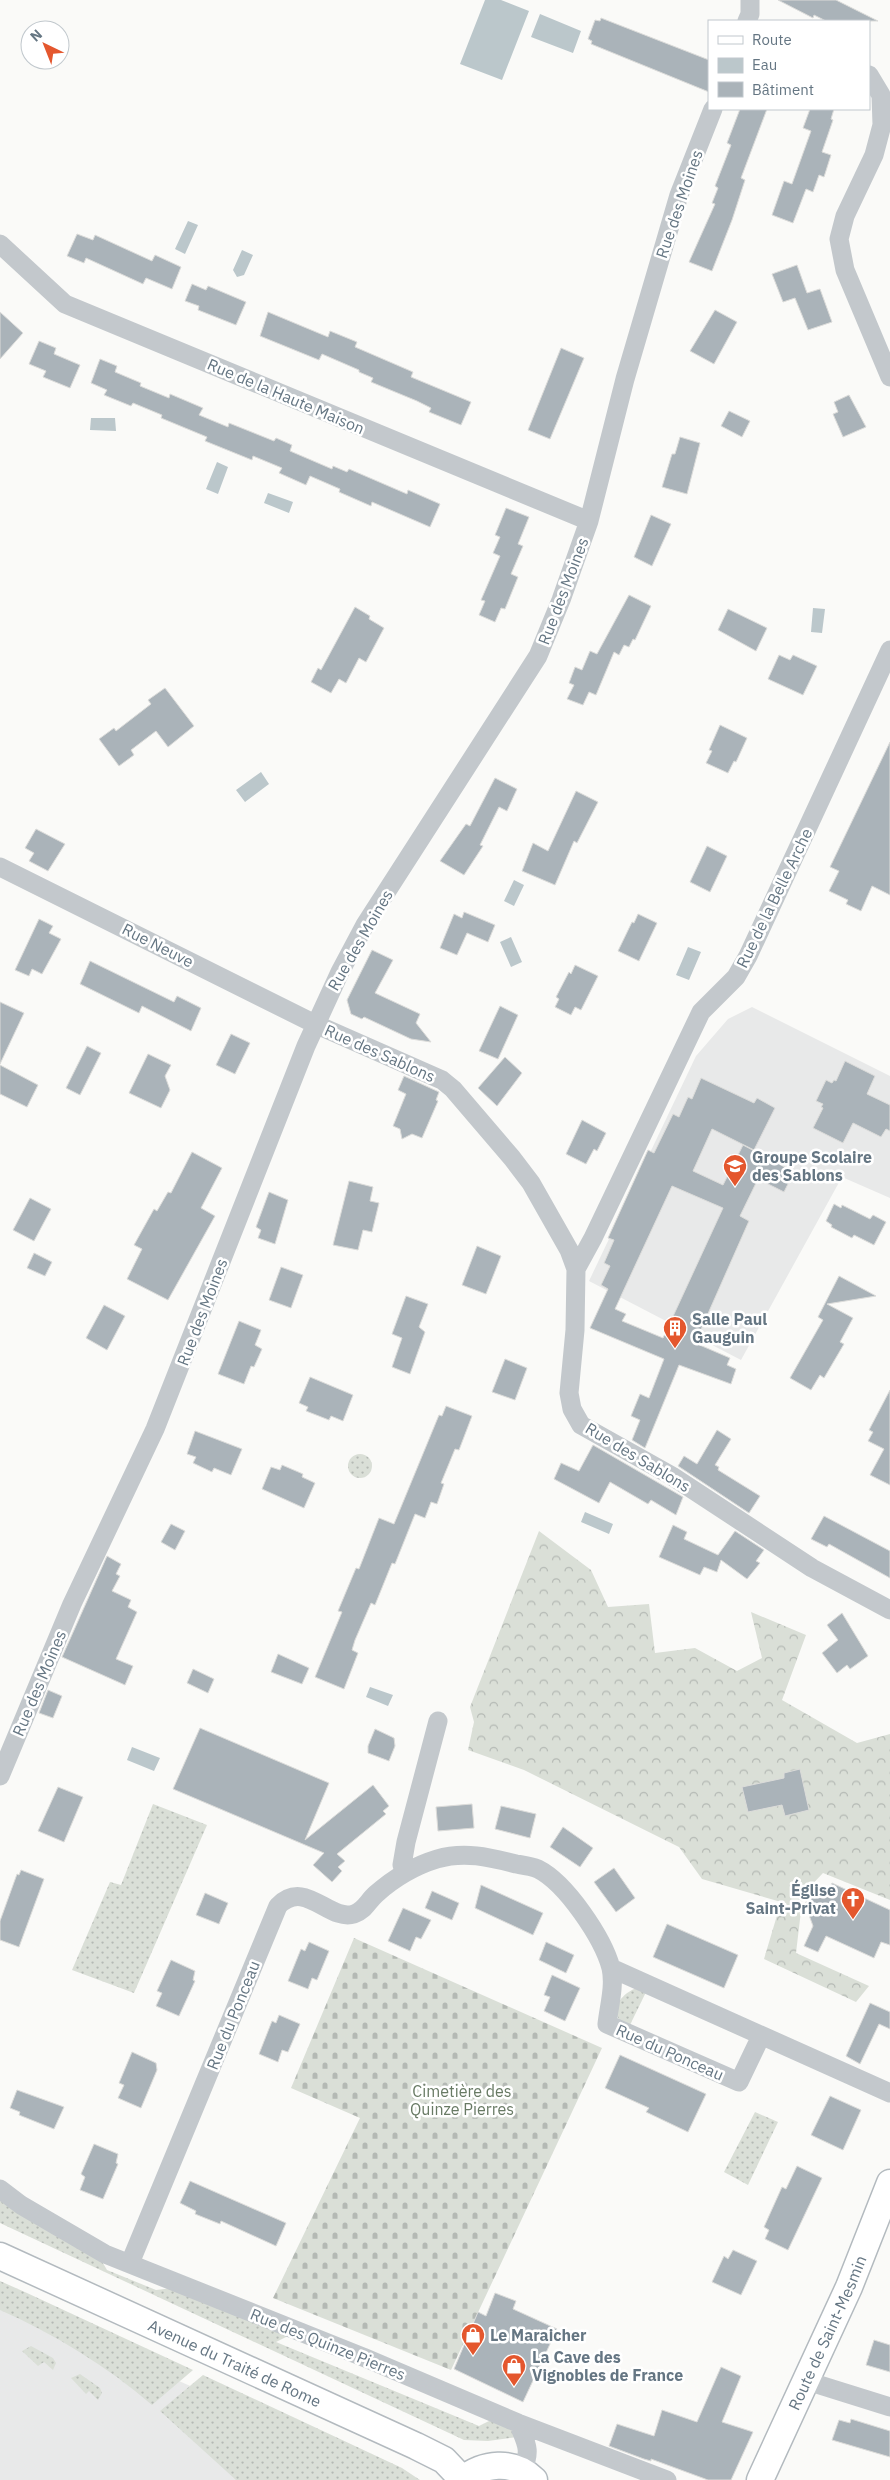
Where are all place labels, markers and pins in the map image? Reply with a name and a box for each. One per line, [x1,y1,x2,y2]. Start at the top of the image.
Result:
place label: Groupe Scolaire des Sablons [752,1147,872,1185]
school or university icon: Groupe Scolaire des Sablons [722,1153,748,1187]
place label: Salle Paul Gauguin [692,1309,767,1347]
building icon: Salle Paul Gauguin [662,1315,688,1349]
place label: Église Saint-Privat [745,1879,836,1918]
church icon: Église Saint-Privat [840,1886,866,1920]
shop icon: Le Maraicher [460,2322,486,2356]
place label: Le Maraicher [490,2325,587,2345]
place label: La Cave des Vignobles de France [532,2347,683,2385]
shop icon: La Cave des Vignobles de France [501,2353,527,2387]

